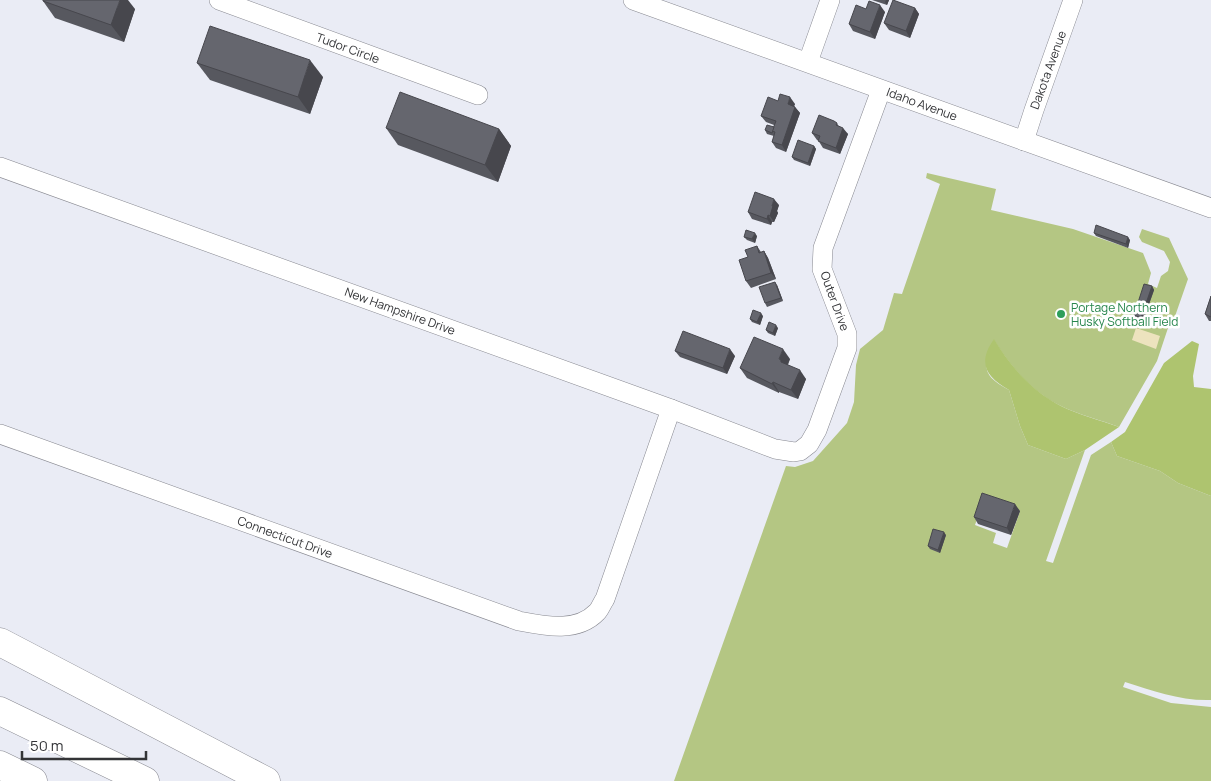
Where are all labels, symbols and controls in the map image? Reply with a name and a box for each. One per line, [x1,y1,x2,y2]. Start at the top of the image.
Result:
street label: Dakota Avenue [1026,28,1070,112]
street label: Tudor Circle [314,29,382,67]
street label: Idaho Avenue [884,83,960,125]
street label: Outer Drive [816,269,854,333]
street label: New Hampshire Drive [342,283,458,339]
place label: Portage Northern Husky Softball Field [1071,299,1178,330]
marker: Portage Northern Husky Softball Field [1055,308,1067,320]
street label: Connecticut Drive [235,512,335,562]
scale bar [22,728,146,760]
text: 50 m [30,735,64,756]

